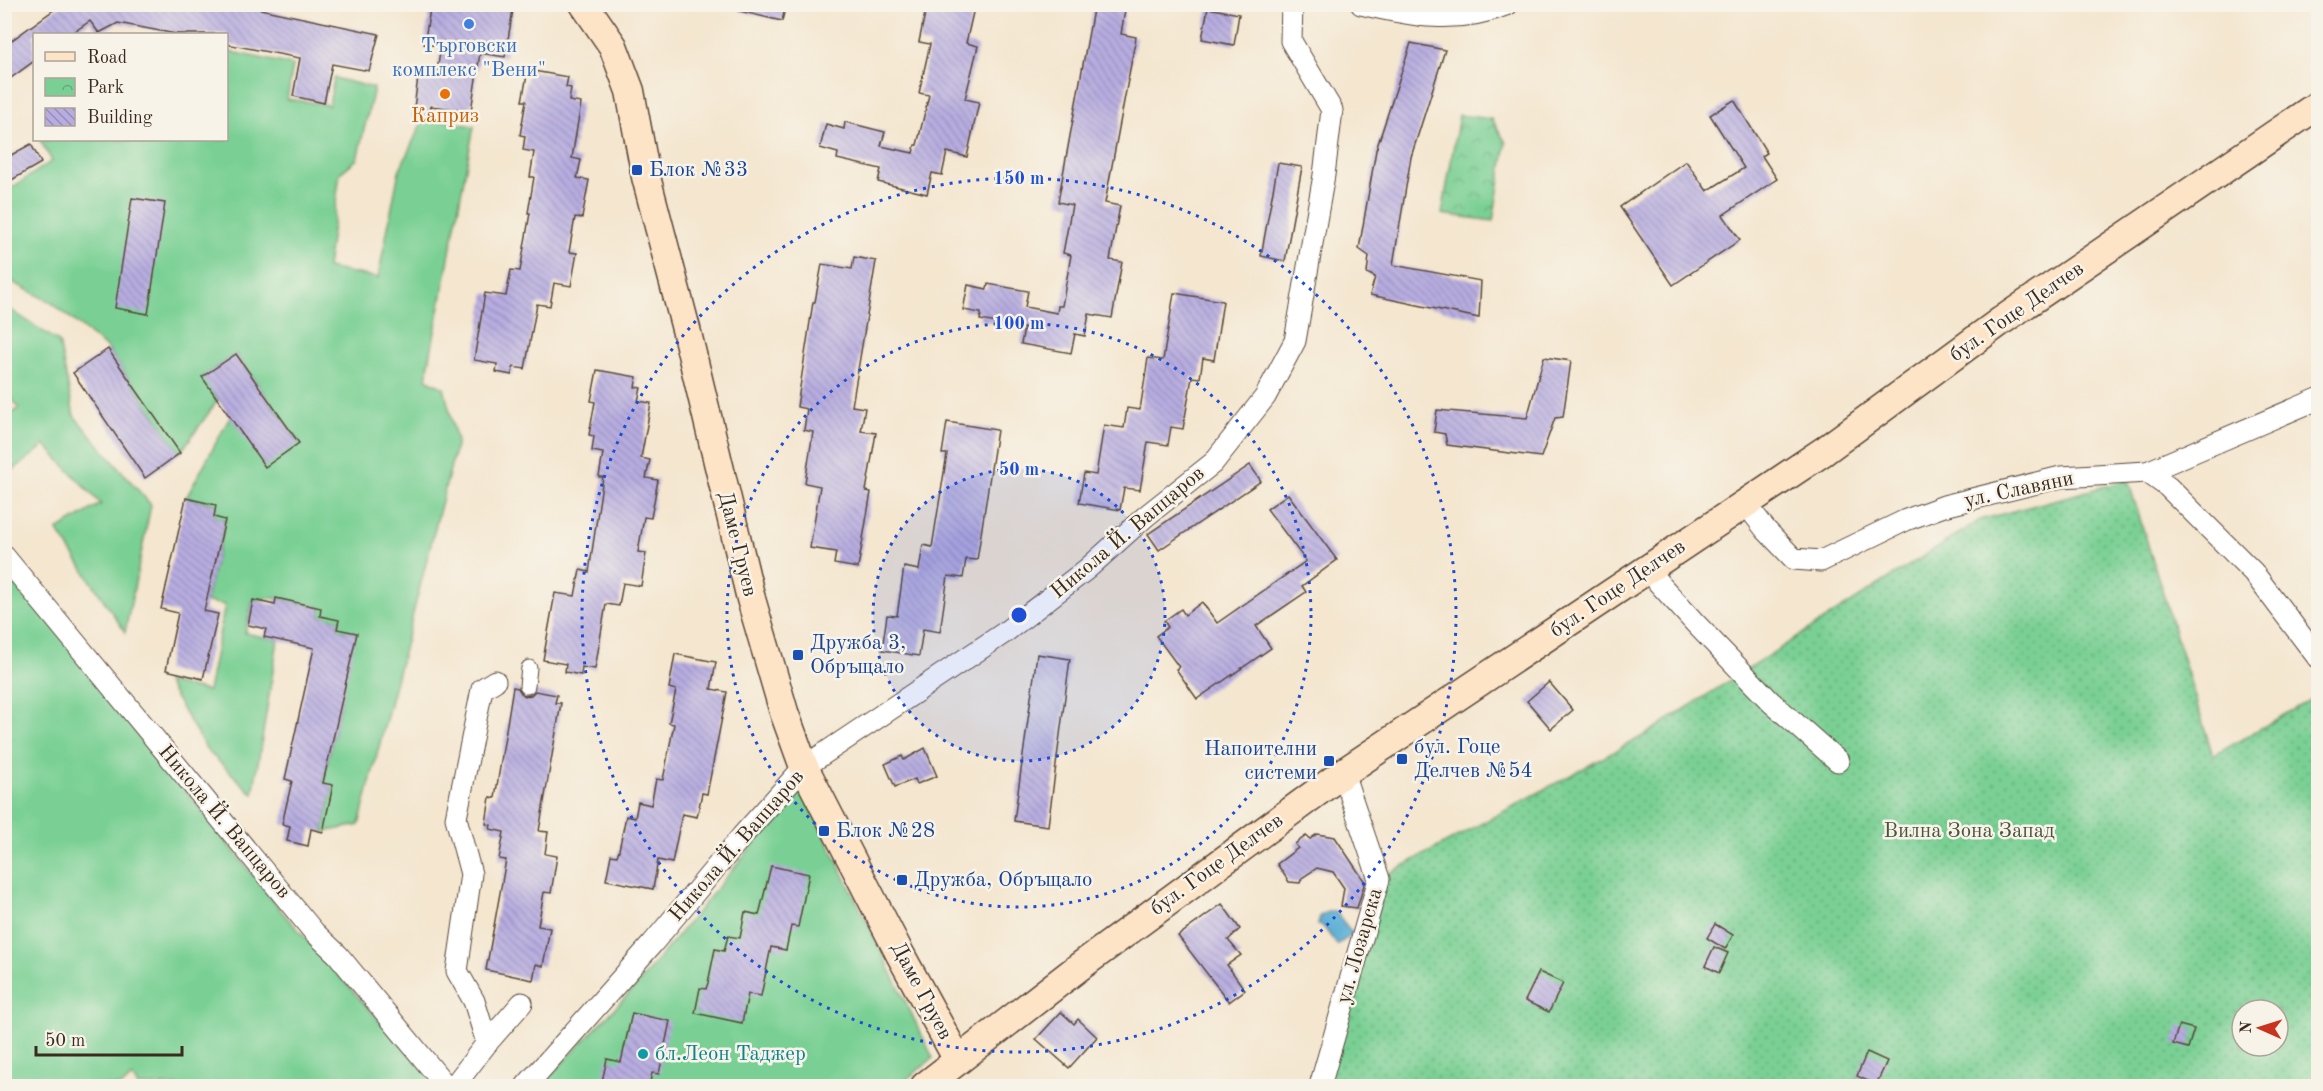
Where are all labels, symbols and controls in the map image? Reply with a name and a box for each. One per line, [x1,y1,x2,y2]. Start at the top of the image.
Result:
marker: Търговски комплекс "Вени" [462,17,476,31]
legend [33,33,228,141]
place label: Търговски комплекс "Вени" [392,36,546,81]
text: Road [87,49,127,67]
text: Park [87,79,124,97]
marker: Каприз [438,87,452,101]
place label: Каприз [411,106,479,127]
text: Building [87,109,153,127]
place label: Блок №33 [649,160,748,181]
marker: Блок №33 [630,163,644,177]
text: 150 m [994,170,1044,188]
street label: бул. Гоце Делчев [1946,258,2088,366]
text: 100 m [994,315,1044,333]
street label: Никола Й. Вапцаров [1044,459,1209,603]
text: 50 m [999,461,1039,479]
street label: ул. Славяни [1962,468,2076,512]
street label: Даме Груев [714,489,760,599]
street label: бул. Гоце Делчев [1546,536,1690,642]
centre of rings [1009,605,1029,625]
place label: Дружба 3, Обръщало [810,633,906,678]
marker: Дружба 3, Обръщало [791,648,805,662]
place label: бул. Гоце Делчев №54 [1414,737,1533,782]
street label: Никола Й. Вапцаров [154,738,298,903]
place label: Напоителни системи [1204,739,1317,784]
marker: бул. Гоце Делчев №54 [1395,752,1409,766]
marker: Напоителни системи [1322,754,1336,768]
street label: Никола Й. Вапцаров [662,763,808,926]
street label: бул. Гоце Делчев [1147,810,1287,920]
place label: Блок №28 [836,821,935,842]
park label: Вилна Зона Запад [1883,821,2055,842]
marker: Блок №28 [817,824,831,838]
place label: Дружба, Обръщало [914,870,1093,891]
marker: Дружба, Обръщало [895,873,909,887]
street label: ул. Лозарска [1333,886,1387,1006]
street label: Даме Груев [887,939,955,1043]
north arrow [2230,998,2290,1058]
scale bar [36,1019,182,1057]
text: N [2239,1020,2255,1034]
text: 50 m [45,1032,85,1050]
place label: бл.Леон Таджер [655,1044,806,1065]
marker: бл.Леон Таджер [636,1047,650,1061]

